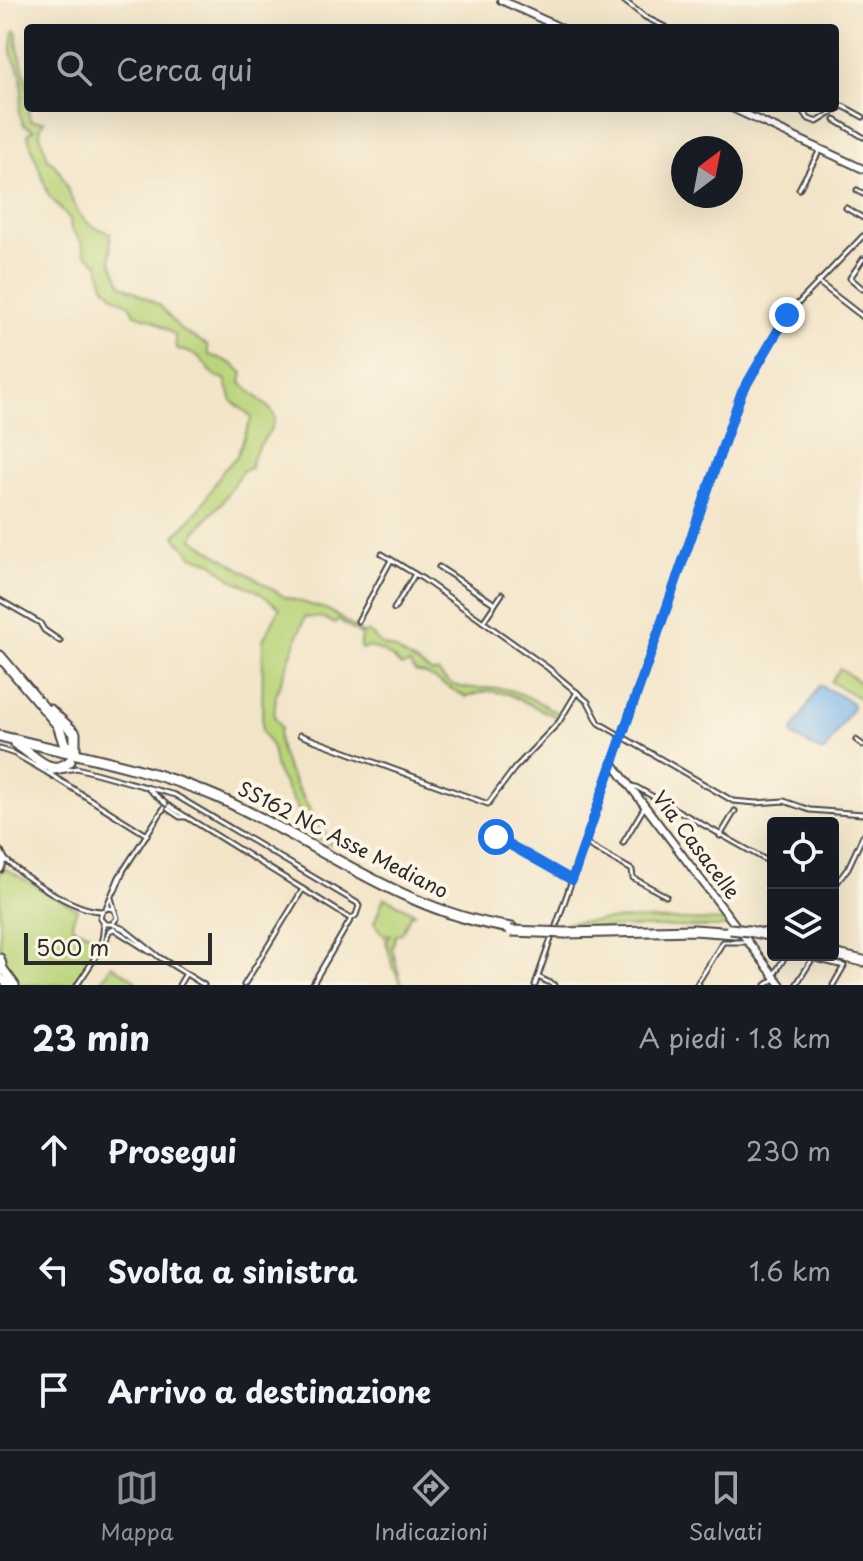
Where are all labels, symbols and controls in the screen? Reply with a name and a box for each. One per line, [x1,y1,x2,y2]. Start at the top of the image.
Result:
search box [24,24,839,112]
icon: search [52,46,96,90]
text: Cerca qui [116,46,253,91]
north arrow [671,136,743,208]
route end [769,297,805,333]
street label: SS162 NC Asse Mediano [233,773,454,905]
street label: Via Casacelle [646,784,748,905]
map controls [767,817,839,961]
button: locate [767,817,839,889]
route start [478,819,514,855]
button: layers [767,889,839,961]
scale bar [24,929,212,965]
text: 500 m [36,930,109,963]
text: 23 min [32,1011,150,1063]
text: A piedi · 1.8 km [639,1018,831,1057]
icon: ahead [32,1128,76,1172]
text: Prosegui [108,1128,237,1173]
text: 230 m [746,1131,831,1170]
icon: left [32,1248,76,1292]
text: Svolta a sinistra [108,1248,358,1293]
text: 1.6 km [749,1251,831,1290]
icon: arrive [32,1368,76,1412]
text: Arrivo a destinazione [108,1368,431,1413]
tab: Mappa [100,1466,174,1547]
tab: Indicazioni [374,1466,488,1547]
tab: Salvati [689,1466,763,1547]

